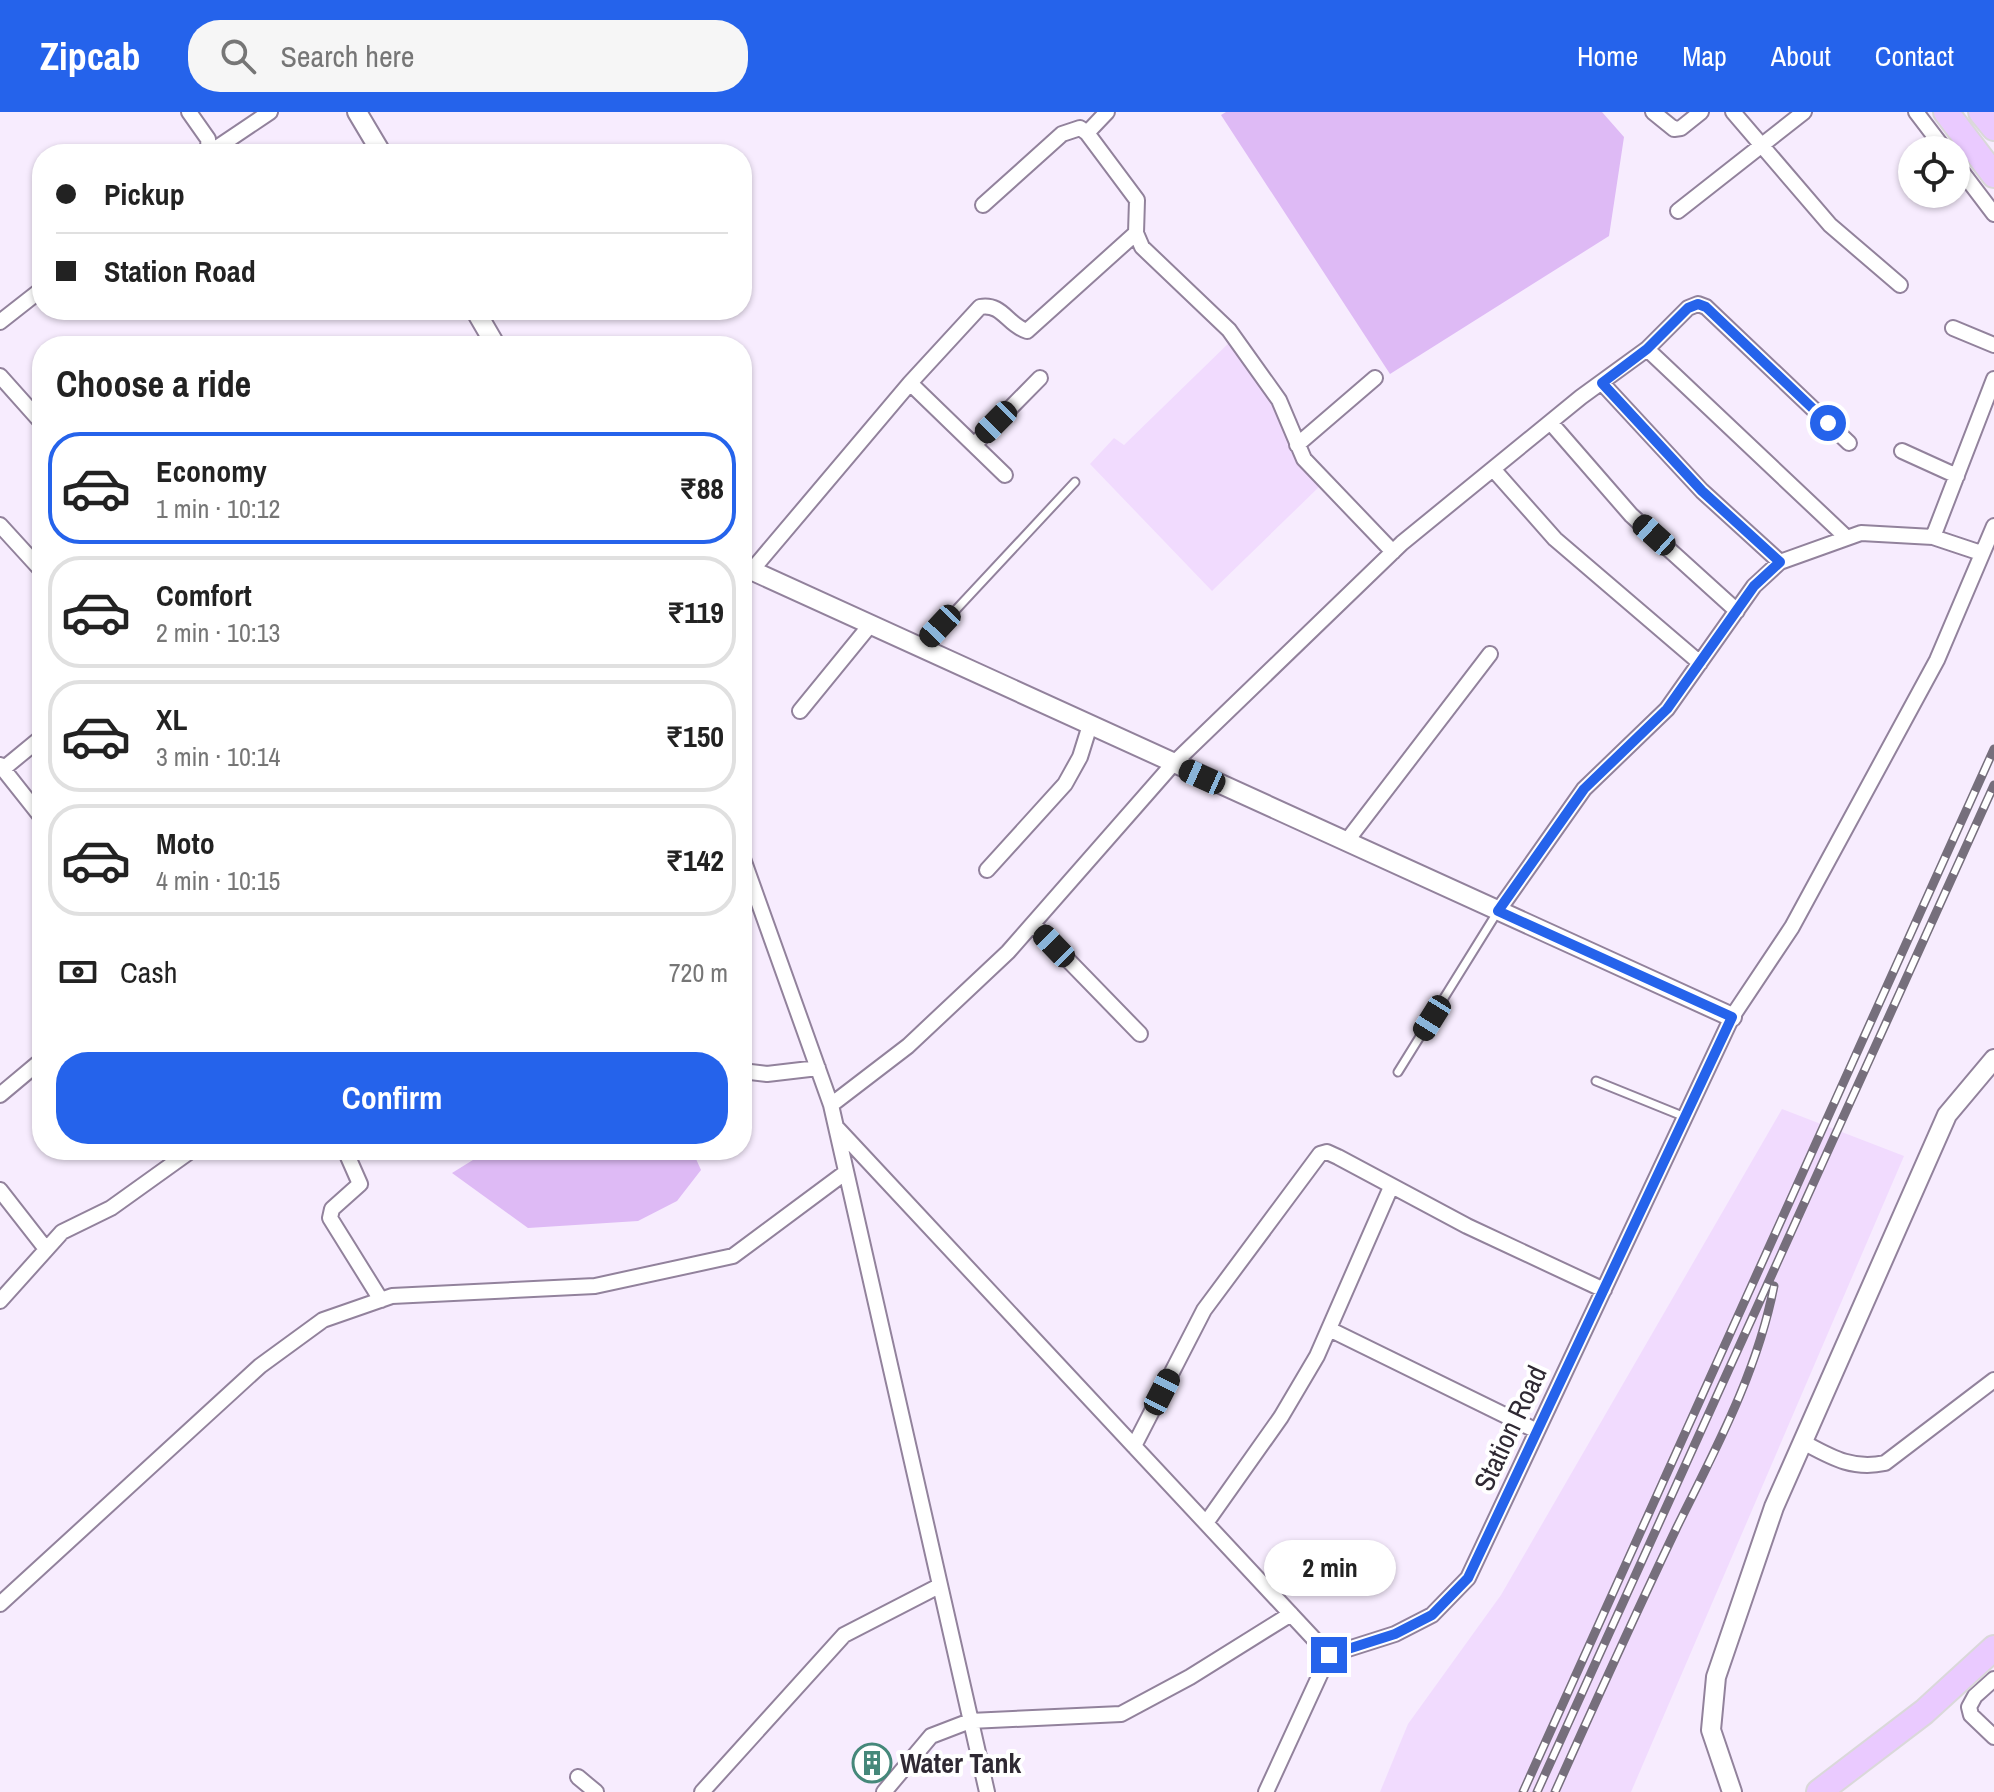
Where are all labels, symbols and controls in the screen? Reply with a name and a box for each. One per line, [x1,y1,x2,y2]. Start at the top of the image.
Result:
search box [188,20,748,92]
text: Zipcab [40,31,140,82]
icon: search [216,34,260,78]
text: Search here [280,36,414,76]
text: Home [1577,37,1638,75]
text: Map [1682,37,1727,75]
text: About [1771,37,1831,75]
text: Contact [1875,37,1954,75]
map controls [1898,136,1970,208]
button: locate [1898,136,1970,208]
text: Pickup [104,174,185,214]
text: Station Road [104,251,256,291]
text: Choose a ride [56,360,251,408]
car [971,397,1021,447]
route start [1810,405,1846,441]
text: Economy [156,451,267,491]
icon: car [60,452,132,524]
text: ₹88 [679,468,724,508]
text: 1 min · 10:12 [156,491,280,526]
car [1628,510,1680,560]
text: Comfort [156,575,252,615]
icon: car [60,576,132,648]
text: ₹119 [667,592,724,632]
car [915,600,965,652]
text: 2 min · 10:13 [156,615,280,650]
text: XL [156,699,187,739]
icon: car [60,700,132,772]
text: ₹150 [666,716,724,756]
text: 3 min · 10:14 [156,739,280,774]
car [1175,756,1229,798]
text: Moto [156,823,215,863]
icon: car [60,824,132,896]
text: ₹142 [666,840,724,880]
text: 4 min · 10:15 [156,863,280,898]
car [1029,920,1079,972]
icon: cash [56,950,100,994]
text: Cash [120,952,177,992]
text: 720 m [669,955,728,990]
car [1409,991,1455,1045]
button: Confirm [56,1052,728,1144]
street label: Station Road [1464,1359,1556,1497]
car [1140,1365,1184,1419]
callout: 2 min [1263,1539,1395,1595]
text: 2 min [1302,1550,1358,1585]
route end [1311,1637,1347,1673]
building icon: Water Tank [851,1742,893,1784]
place label: Water Tank [900,1744,1021,1782]

